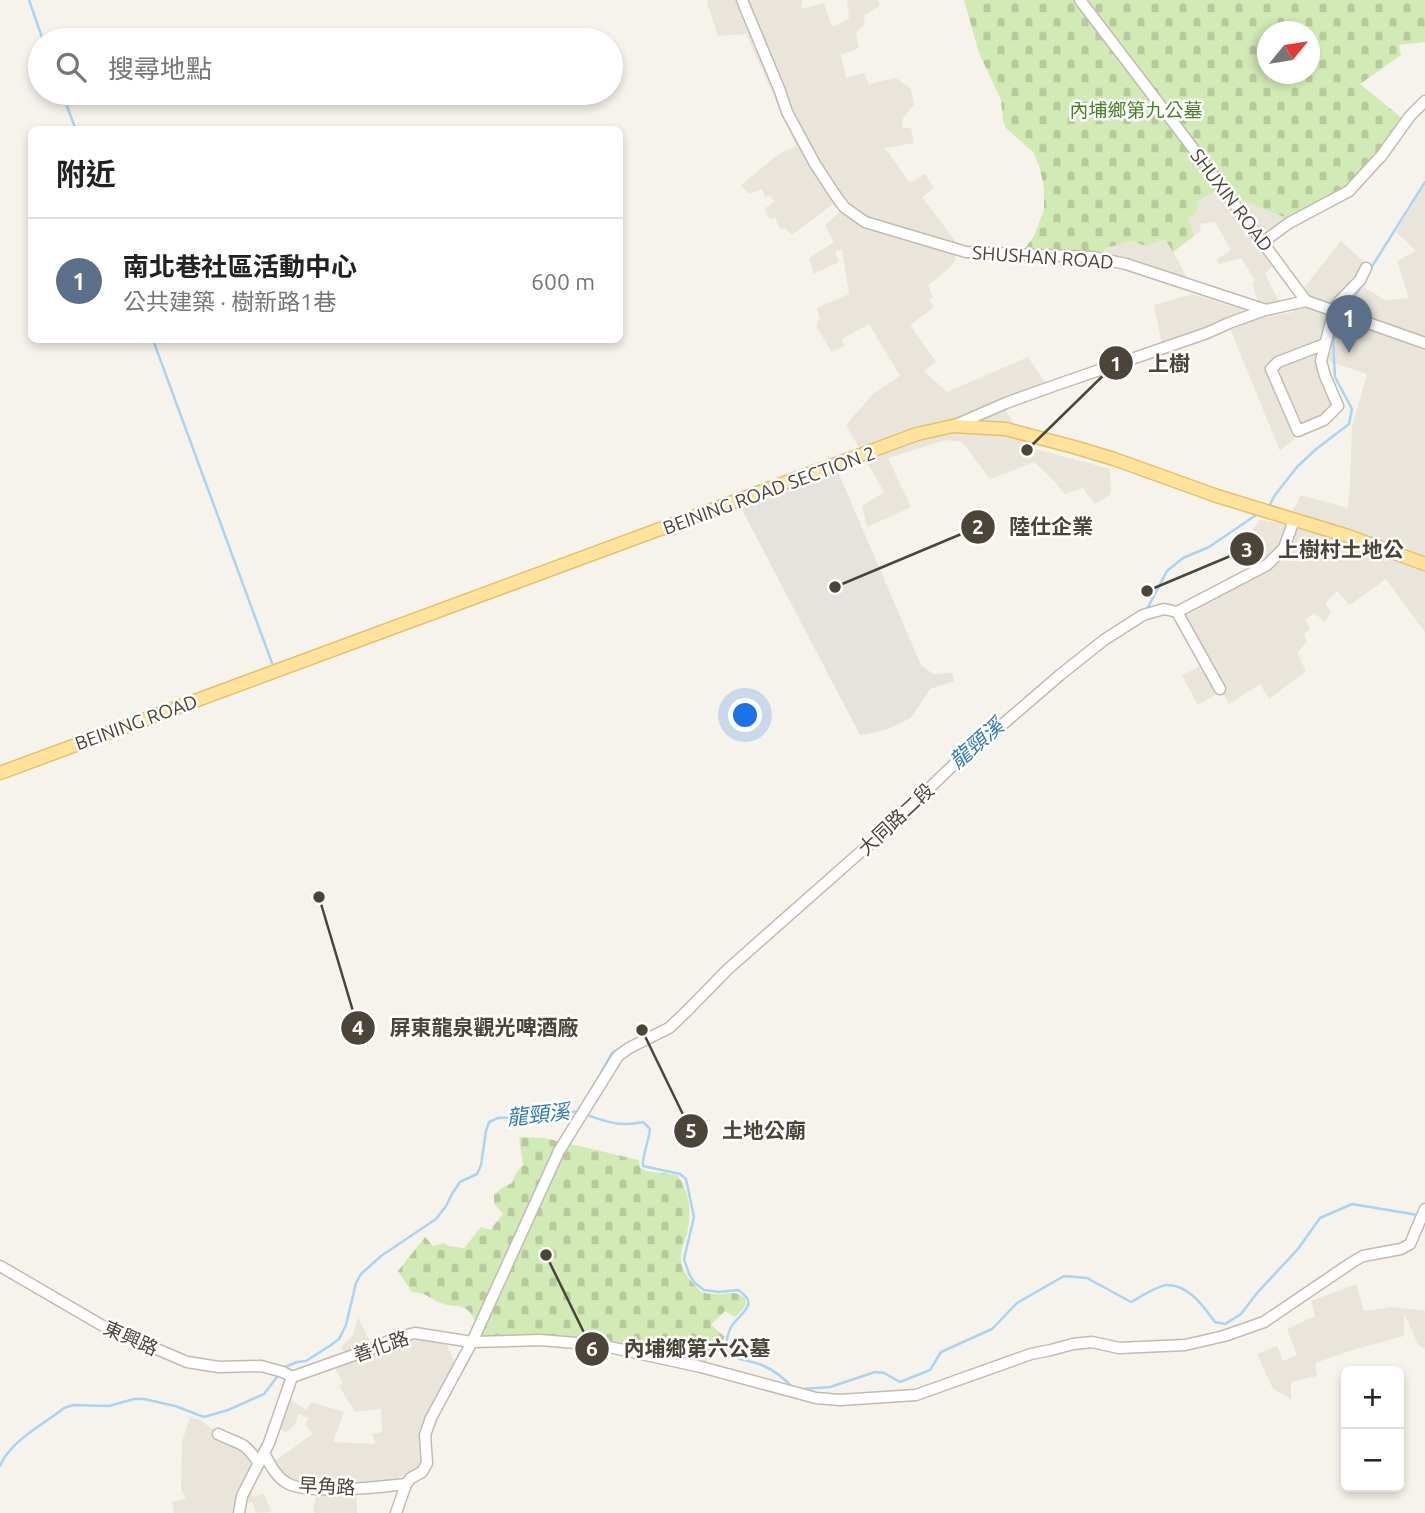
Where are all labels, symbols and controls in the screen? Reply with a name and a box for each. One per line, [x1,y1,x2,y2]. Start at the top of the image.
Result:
north arrow [1257,21,1320,84]
search box [28,28,623,105]
icon: search [52,48,90,86]
text: 搜尋地點 [108,54,212,83]
park label: 內埔鄉第九公墓 [1069,99,1203,121]
street label: SHUXIN ROAD [1186,144,1278,256]
text: 附近 [56,157,116,191]
street label: SHUSHAN ROAD [972,241,1114,273]
text: 南北巷社區活動中心 [123,252,357,281]
text: 1 [73,269,85,294]
text: 600 m [531,269,595,294]
text: 公共建築 · 樹新路1巷 [123,289,336,314]
pin: 1 [1326,295,1372,353]
callout: 上樹 [1099,342,1204,384]
text: 1 [1110,351,1122,375]
text: 上樹 [1148,351,1190,375]
street label: BEINING ROAD SECTION 2 [660,441,878,539]
callout: 陸仕企業 [960,506,1107,548]
text: 2 [972,514,984,538]
text: 陸仕企業 [1009,514,1093,538]
callout: 上樹村土地公 [1229,528,1418,570]
text: 3 [1241,537,1253,561]
text: 上樹村土地公 [1278,537,1404,561]
street label: BEINING ROAD [72,690,200,754]
your location [728,698,762,732]
water label: 龍頸溪 [944,711,1010,773]
street label: 大同路二段 [854,779,938,859]
callout: 屏東龍泉觀光啤酒廠 [340,1007,592,1049]
text: 4 [352,1015,364,1039]
text: 屏東龍泉觀光啤酒廠 [390,1015,579,1039]
water label: 龍頸溪 [505,1098,574,1129]
callout: 土地公廟 [673,1110,820,1152]
text: 5 [685,1118,697,1142]
text: 土地公廟 [722,1118,806,1142]
street label: 東興路 [100,1316,162,1360]
street label: 善化路 [350,1326,412,1366]
callout: 內埔鄉第六公墓 [575,1328,785,1370]
text: 6 [586,1336,598,1360]
text: 內埔鄉第六公墓 [624,1336,771,1360]
map controls [1341,1366,1404,1492]
button: + [1341,1366,1404,1429]
button: − [1341,1429,1404,1492]
street label: 早角路 [298,1474,356,1498]

